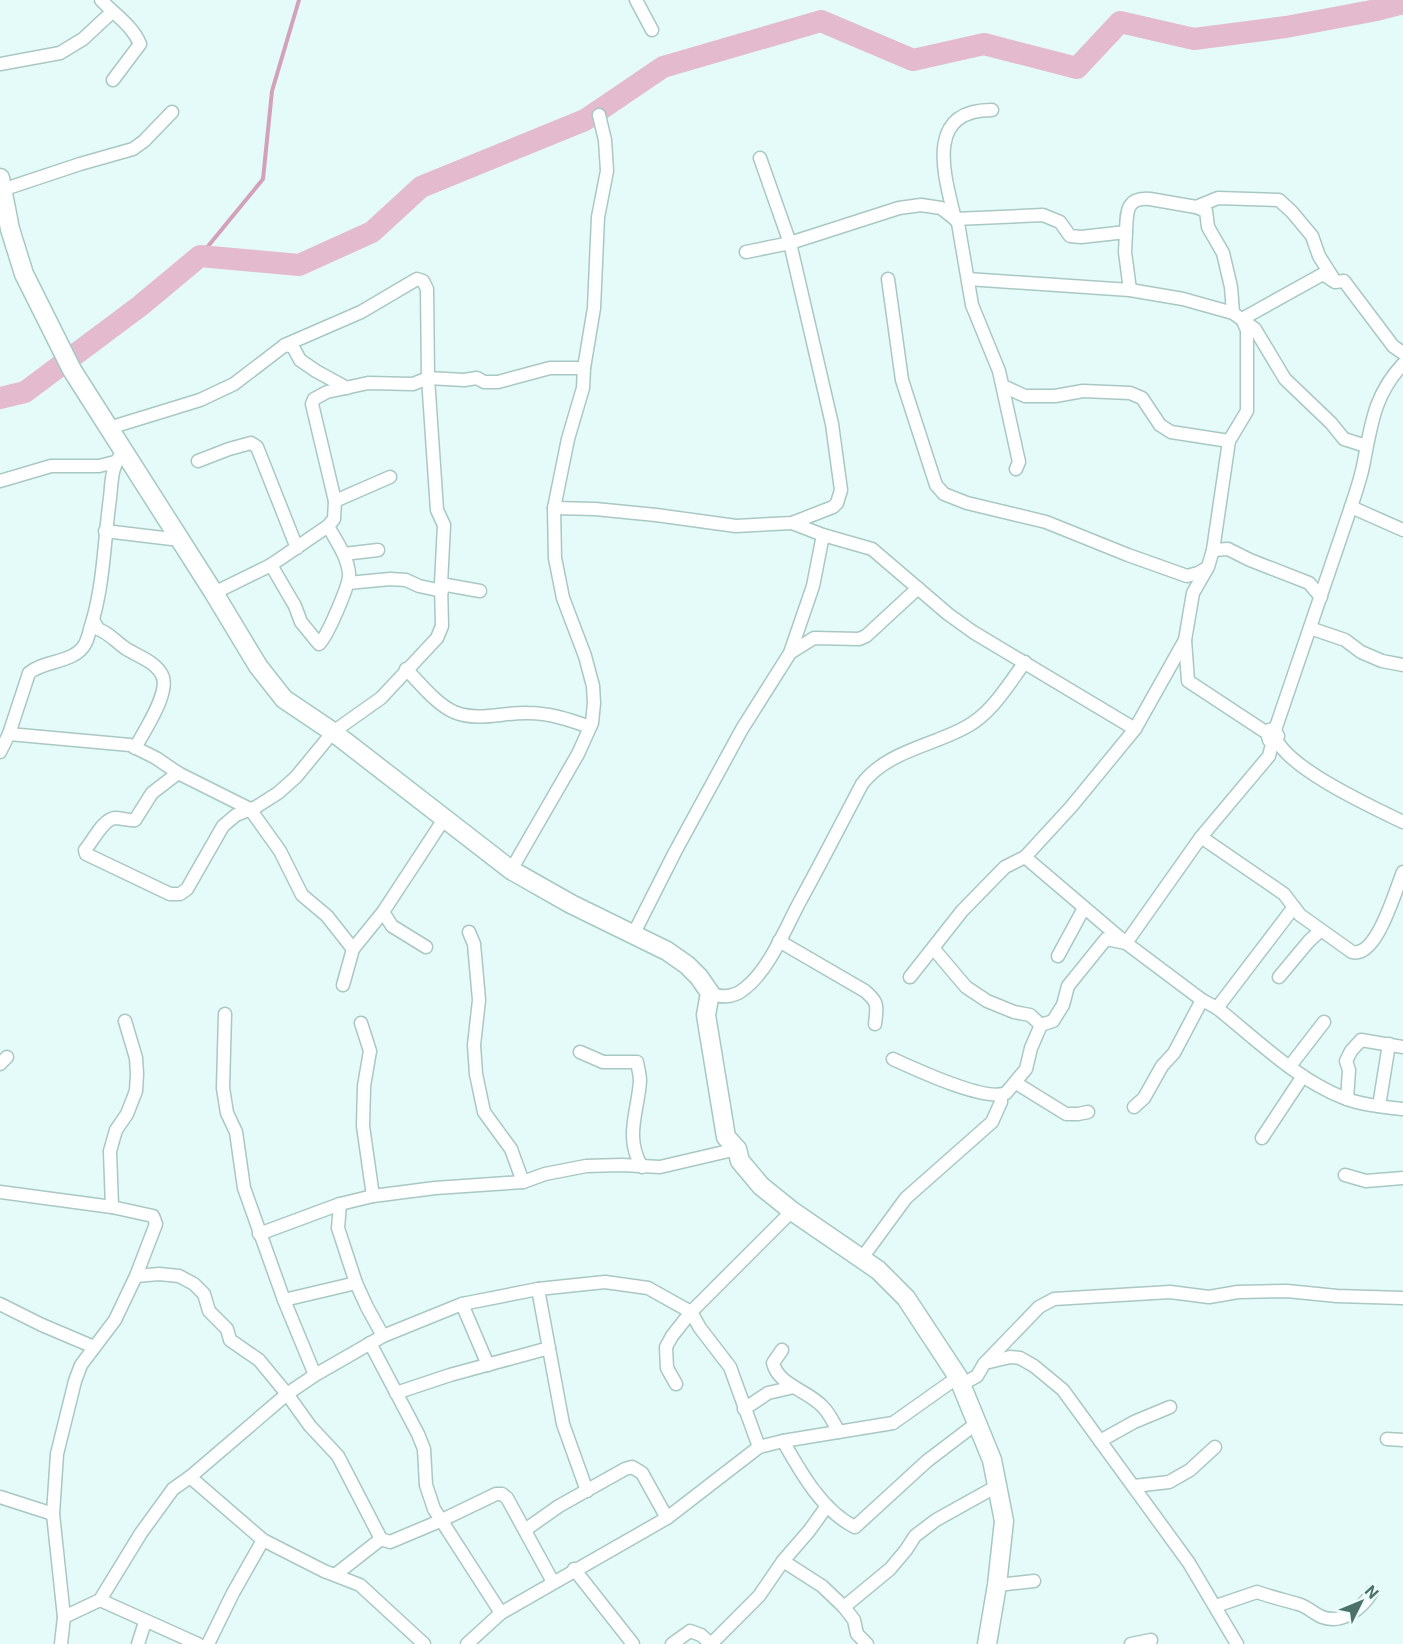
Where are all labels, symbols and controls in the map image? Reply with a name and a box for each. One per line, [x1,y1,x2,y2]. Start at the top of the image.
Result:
north arrow [1331,1572,1391,1632]
text: N [1361,1582,1382,1603]

